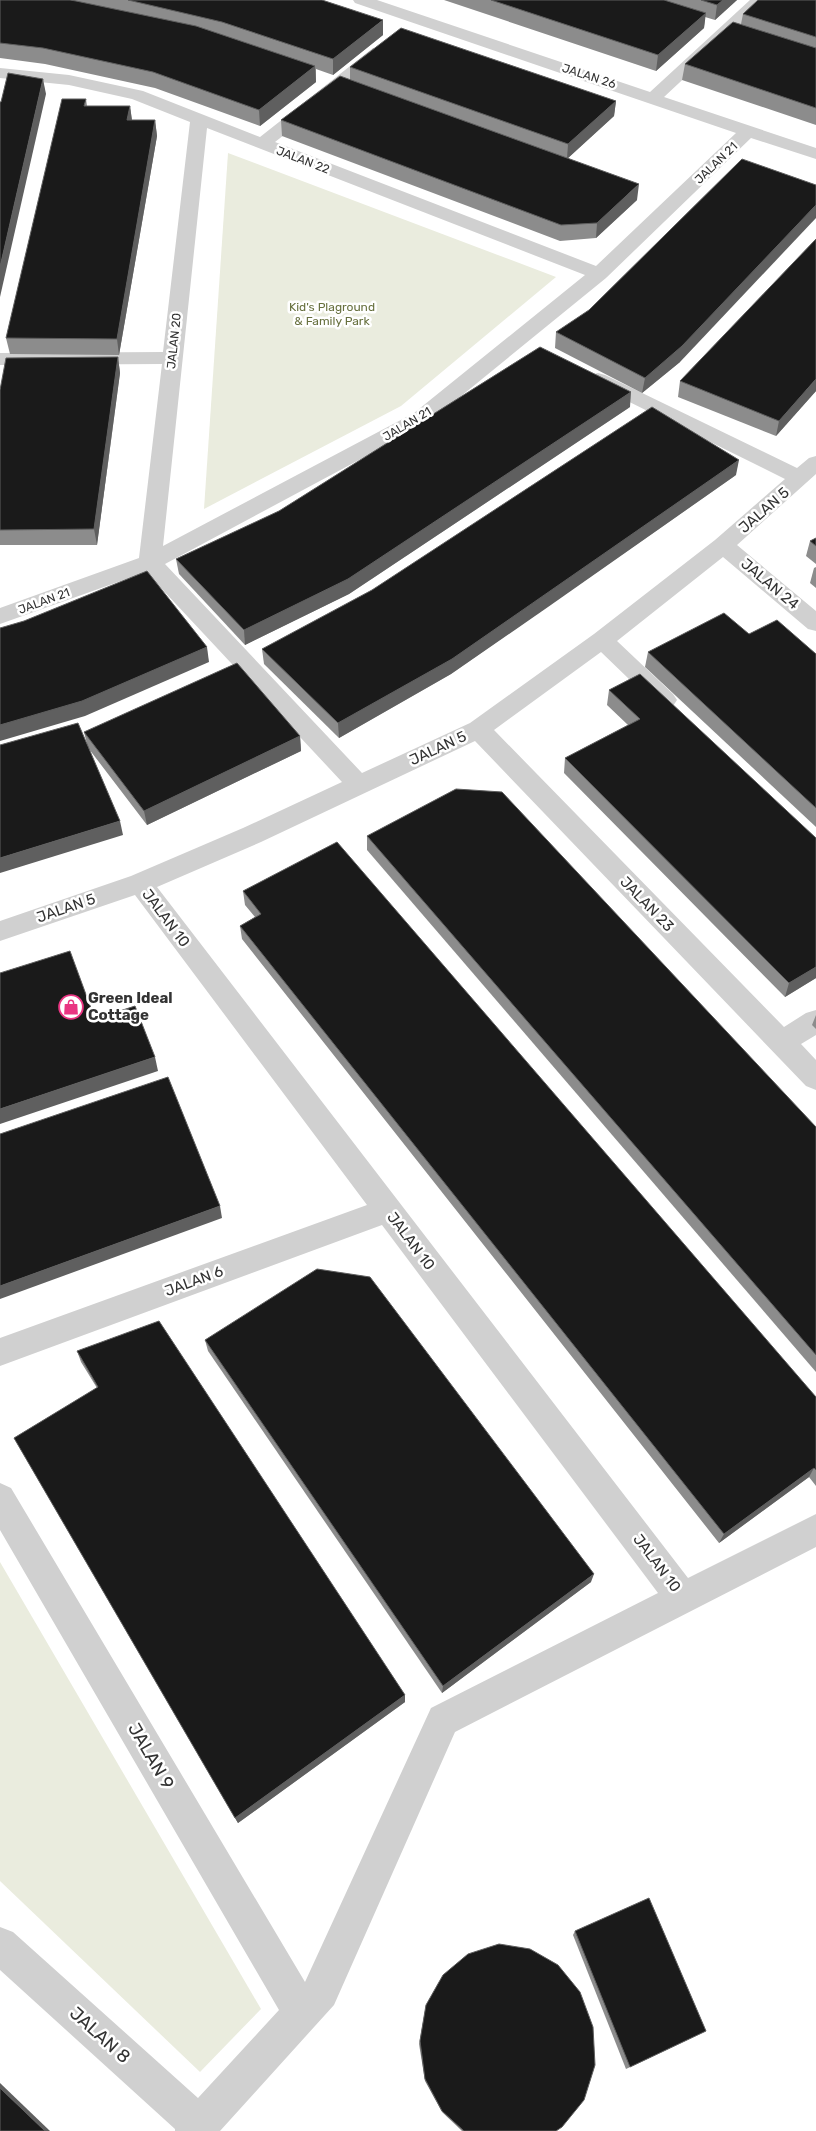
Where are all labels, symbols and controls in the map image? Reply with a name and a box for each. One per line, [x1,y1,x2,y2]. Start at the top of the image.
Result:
street label: JALAN 26 [560,61,618,91]
street label: JALAN 21 [692,139,740,187]
street label: JALAN 22 [275,143,331,177]
park label: Kid's Plaground & Family Park [289,300,375,328]
street label: JALAN 20 [164,312,184,370]
street label: JALAN 21 [380,404,434,444]
street label: JALAN 5 [735,483,793,537]
street label: JALAN 24 [737,555,803,613]
street label: JALAN 21 [16,585,72,617]
street label: JALAN 5 [407,727,469,769]
street label: JALAN 23 [616,873,678,935]
street label: JALAN 10 [138,885,194,951]
street label: JALAN 5 [34,890,98,926]
place label: Green Ideal Cottage [88,989,173,1024]
shop icon: Green Ideal Cottage [58,994,84,1020]
street label: JALAN 10 [383,1208,439,1274]
street label: JALAN 6 [162,1262,226,1300]
street label: JALAN 10 [629,1530,685,1596]
street label: JALAN 9 [123,1719,179,1793]
street label: JALAN 8 [65,2002,135,2068]

